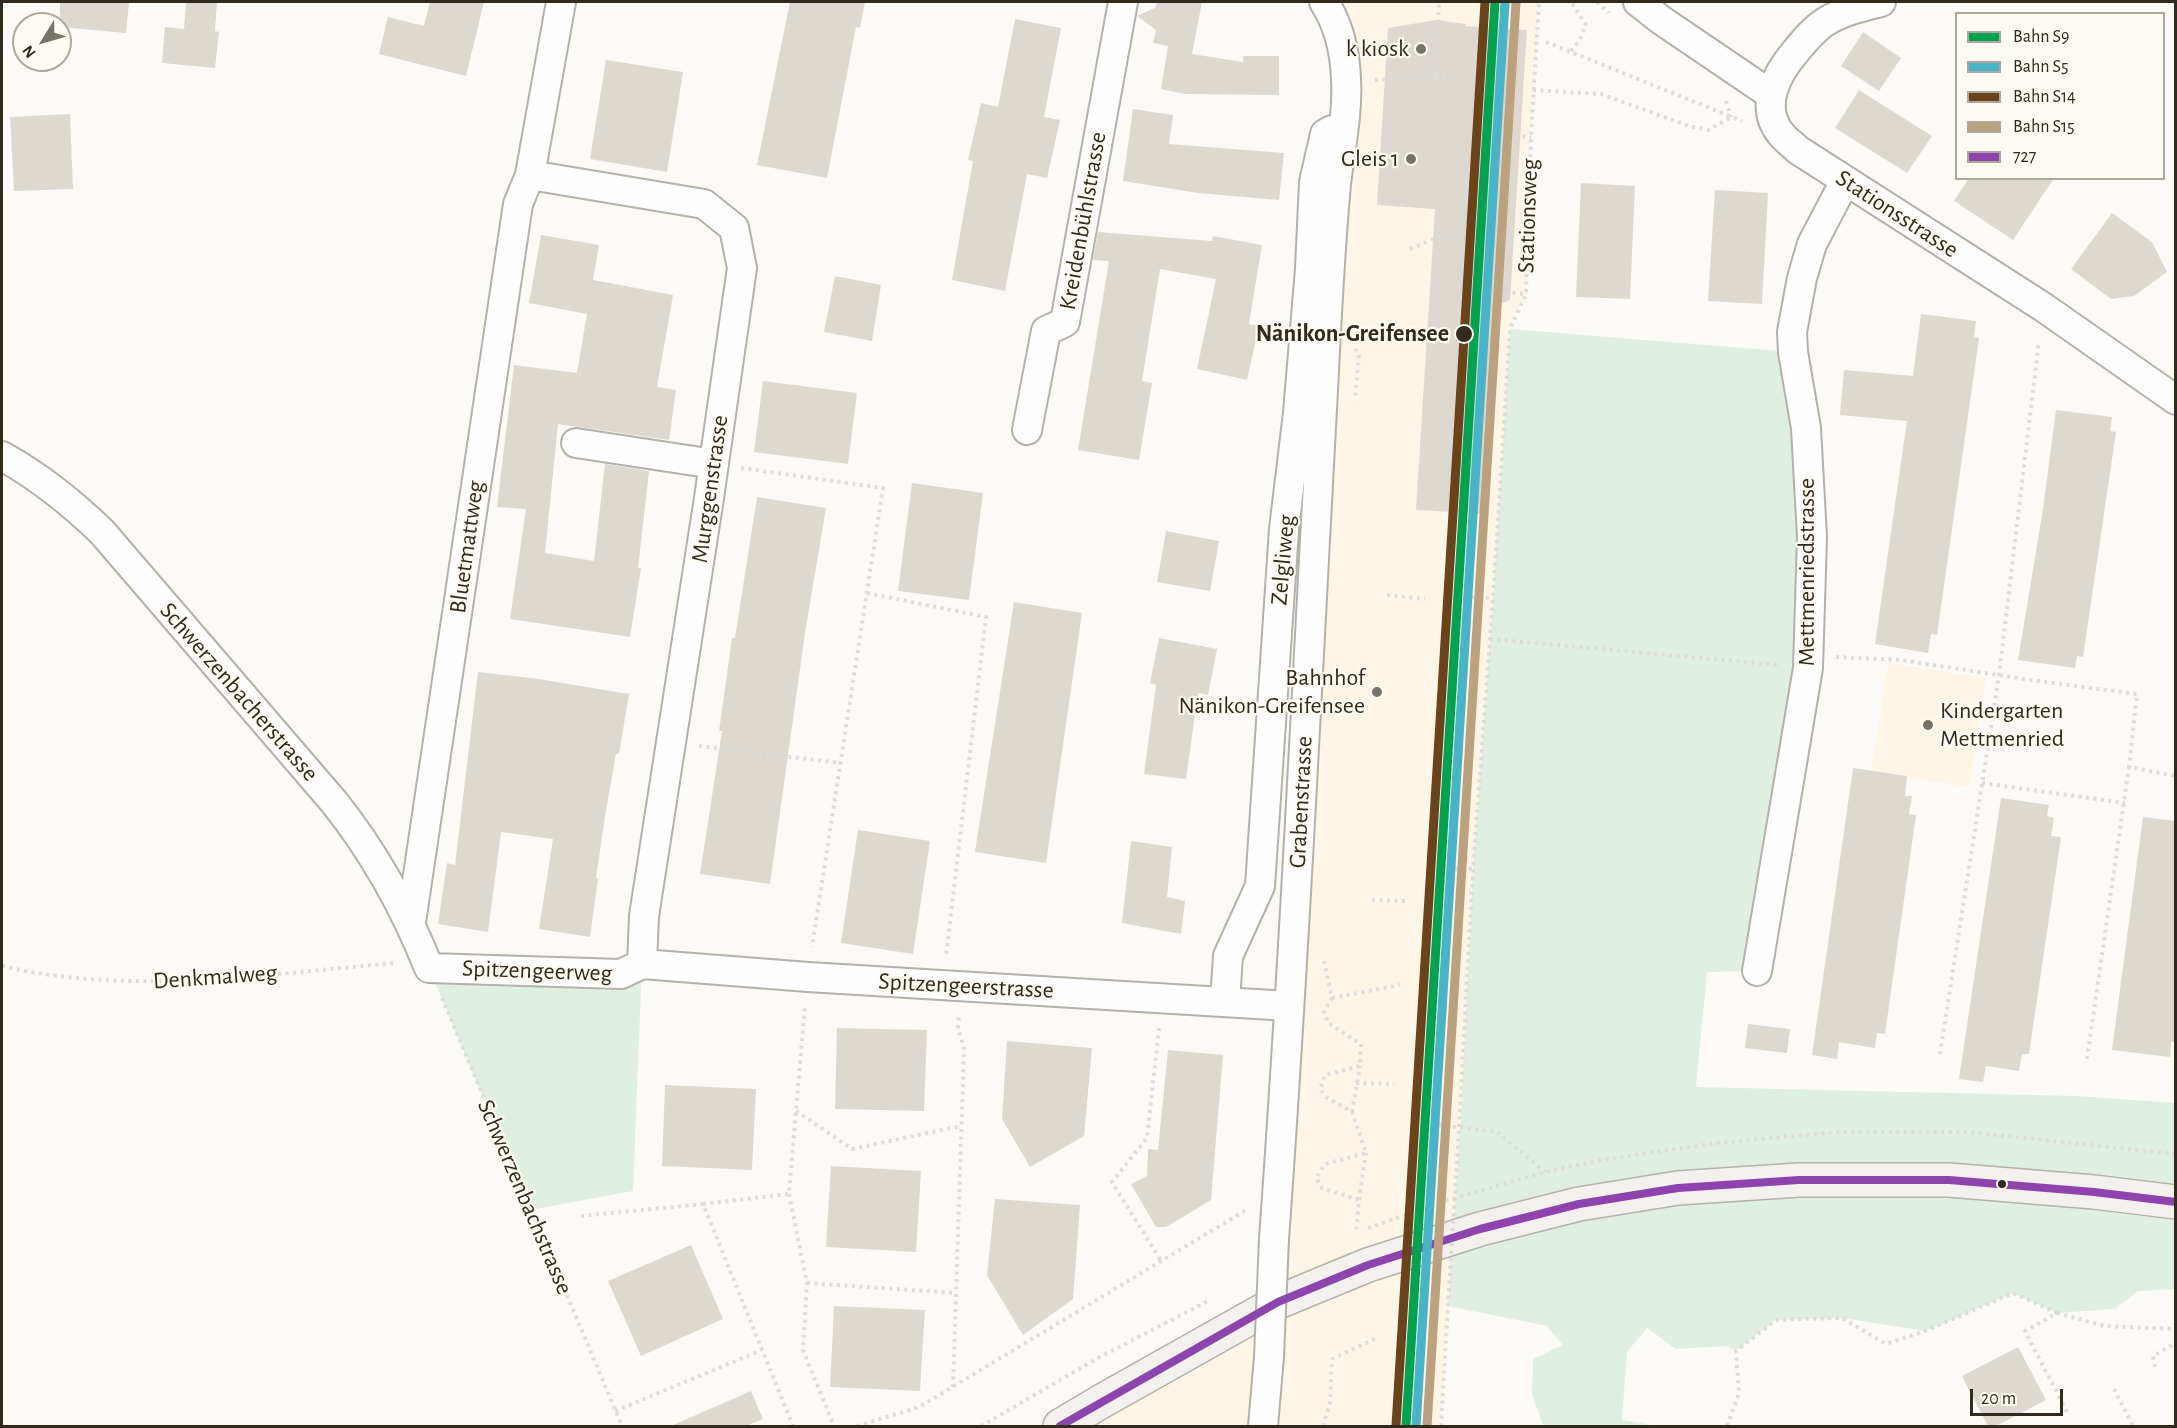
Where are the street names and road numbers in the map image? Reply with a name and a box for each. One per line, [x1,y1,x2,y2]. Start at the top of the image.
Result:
street label: Kreidenbühlstrasse [1053,130,1113,312]
street label: Stationsweg [1512,158,1544,274]
street label: Stationsstrasse [1830,164,1964,264]
street label: Murggenstrasse [685,413,735,565]
street label: Mettmenriedstrasse [1793,478,1821,666]
street label: Bluetmattweg [443,479,491,615]
street label: Zelgliweg [1265,514,1301,606]
street label: Schwerzenbacherstrasse [153,597,325,787]
street label: Grabenstrasse [1283,735,1319,869]
street label: Spitzengeerweg [461,954,613,988]
street label: Denkmalweg [152,958,278,996]
street label: Spitzengeerstrasse [878,967,1054,1005]
street label: Schwerzenbachstrasse [471,1095,579,1299]

